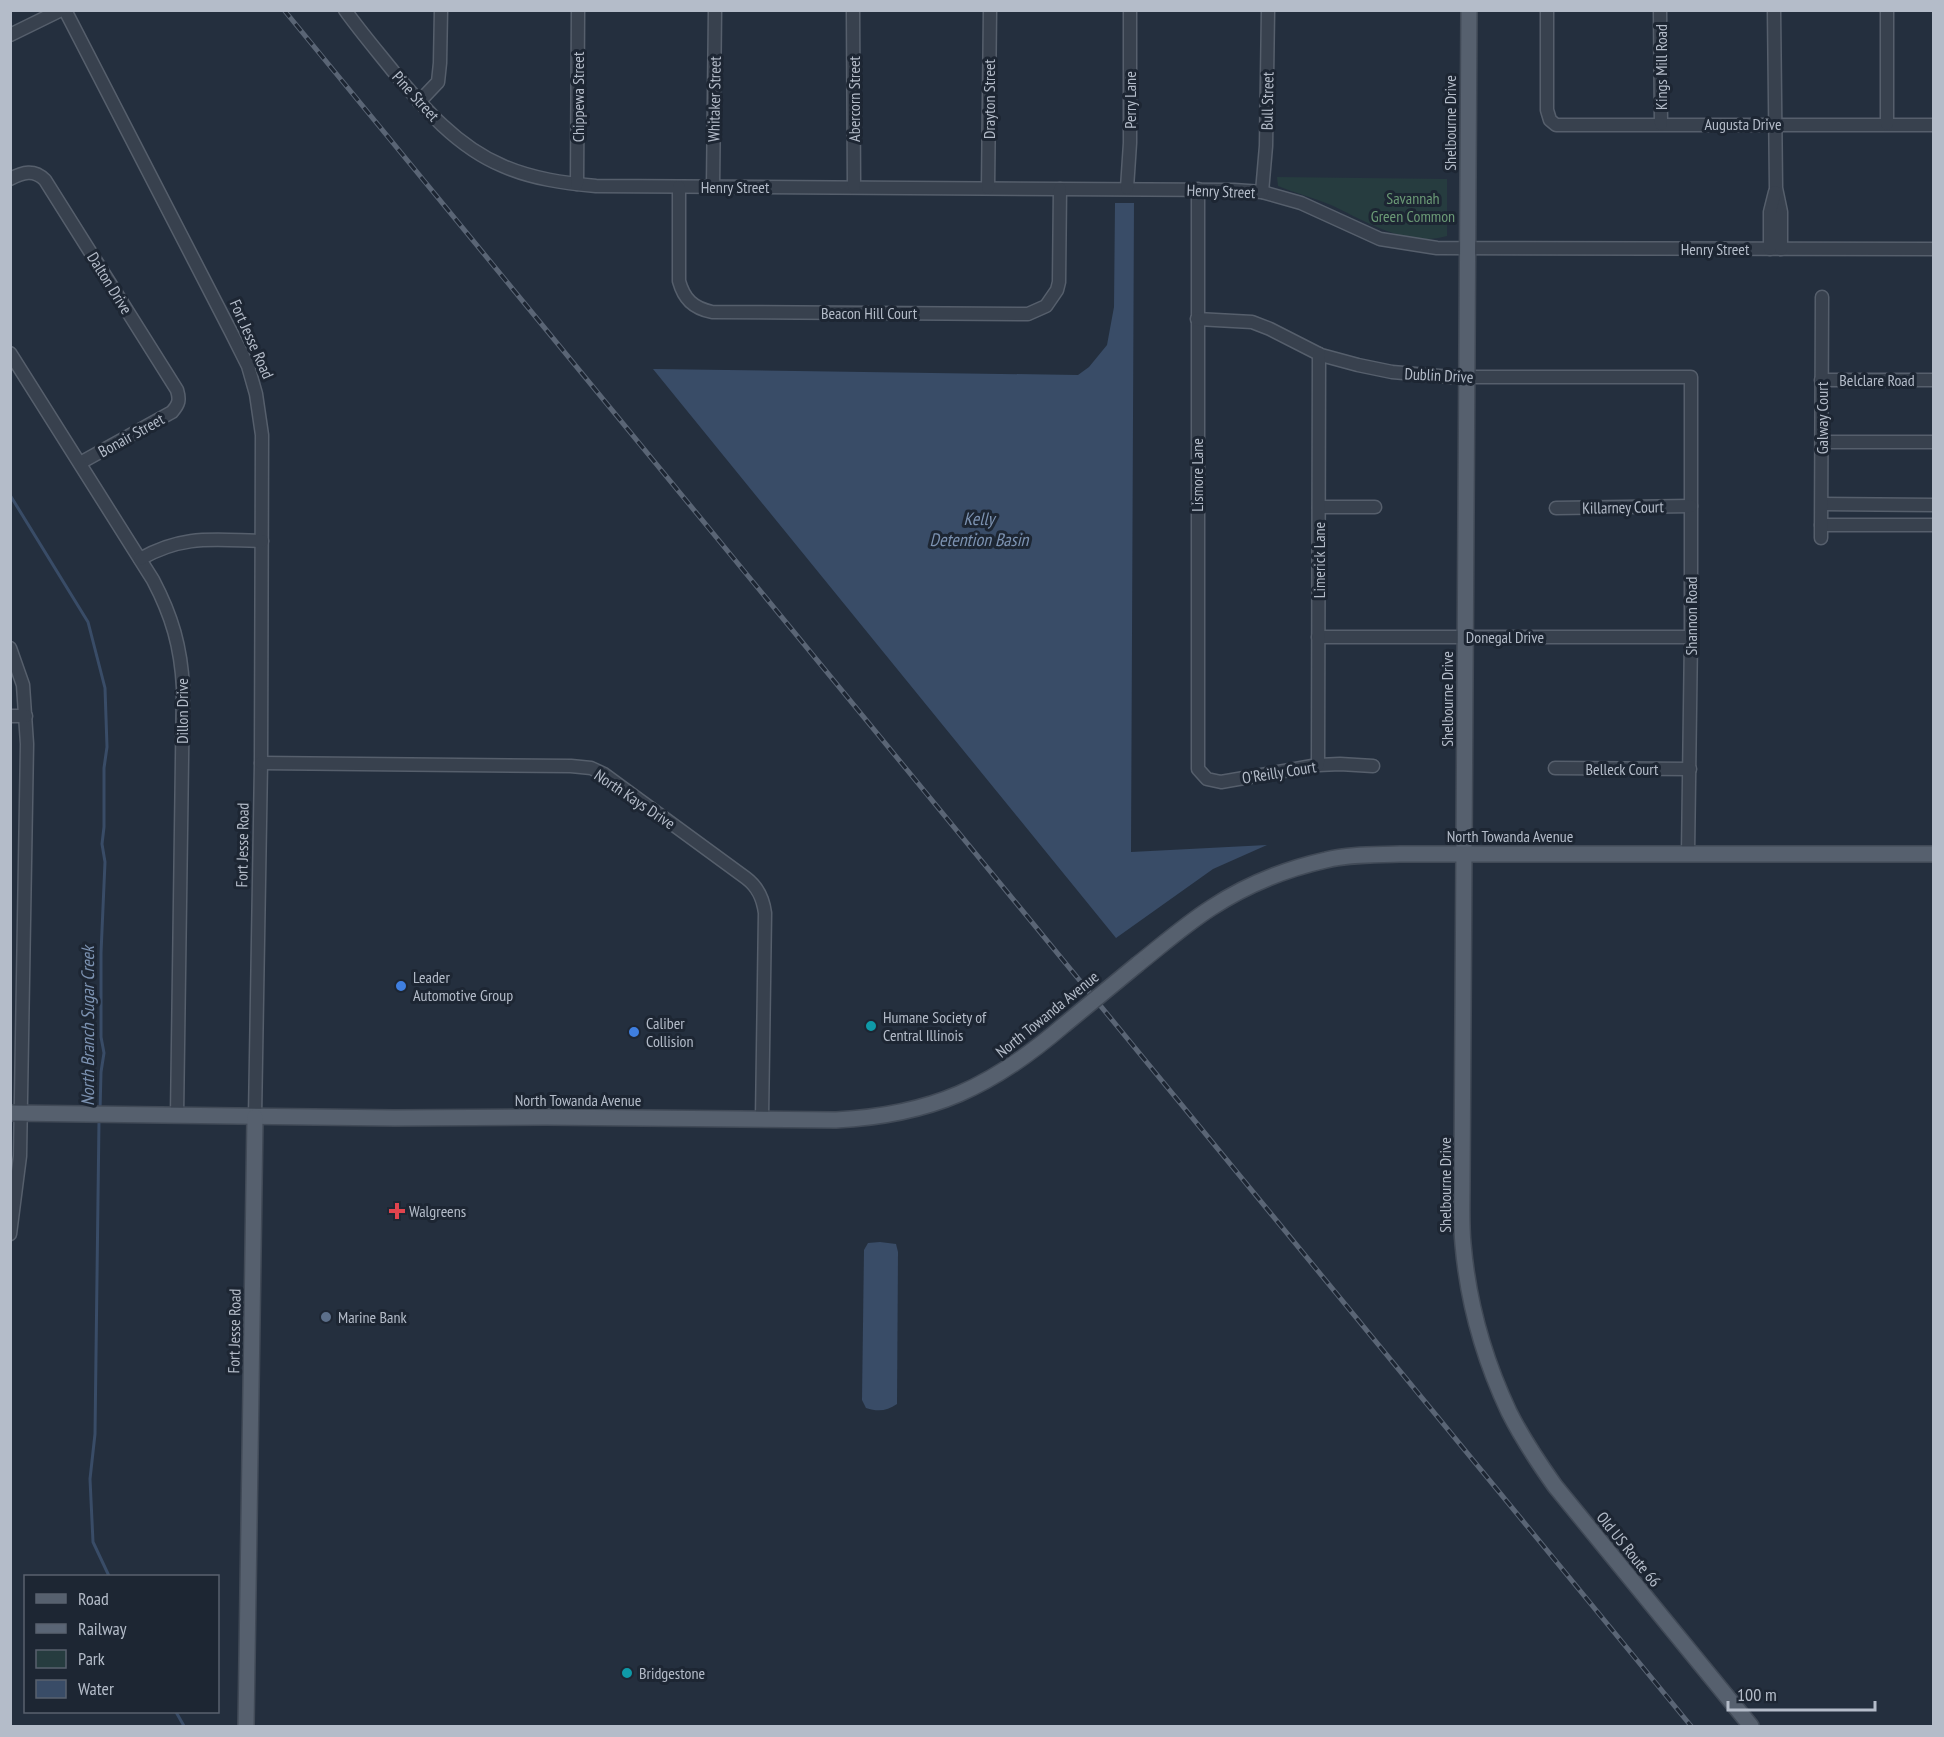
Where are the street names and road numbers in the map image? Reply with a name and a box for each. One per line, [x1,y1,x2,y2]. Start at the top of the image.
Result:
street label: Kings Mill Road [1651,24,1671,110]
street label: Chippewa Street [568,51,588,142]
street label: Whitaker Street [703,55,725,142]
street label: Abercorn Street [844,56,864,142]
street label: Drayton Street [979,58,999,139]
street label: Pine Street [388,67,444,126]
street label: Perry Lane [1120,71,1140,129]
street label: Bull Street [1256,71,1278,130]
street label: Shelbourne Drive [1440,75,1460,171]
street label: Augusta Drive [1704,114,1782,134]
street label: Henry Street [701,177,770,197]
street label: Henry Street [1186,180,1256,202]
street label: Henry Street [1681,239,1750,259]
street label: Dalton Drive [83,248,137,318]
street label: Fort Jesse Road [226,296,278,382]
street label: Beacon Hill Court [821,303,918,323]
street label: Dublin Drive [1404,363,1474,387]
street label: Belclare Road [1839,370,1915,390]
street label: Galway Court [1812,381,1832,454]
street label: Bonair Street [95,408,168,461]
street label: Lismore Lane [1187,438,1207,512]
street label: Killarney Court [1582,496,1665,518]
street label: Limerick Lane [1309,522,1329,598]
street label: Shannon Road [1681,576,1701,655]
street label: Donegal Drive [1466,627,1544,647]
street label: Shelbourne Drive [1437,651,1457,747]
street label: Dillon Drive [172,678,192,744]
street label: O'Reilly Court [1241,756,1318,788]
street label: Belleck Court [1586,759,1659,779]
street label: North Kays Drive [591,765,679,833]
street label: Fort Jesse Road [231,802,253,887]
street label: North Towanda Avenue [1447,826,1573,846]
street label: North Towanda Avenue [992,966,1102,1062]
street label: North Towanda Avenue [515,1090,641,1110]
street label: Shelbourne Drive [1435,1137,1455,1233]
street label: Fort Jesse Road [223,1288,245,1373]
street label: Old US Route 66 [1593,1507,1665,1591]

